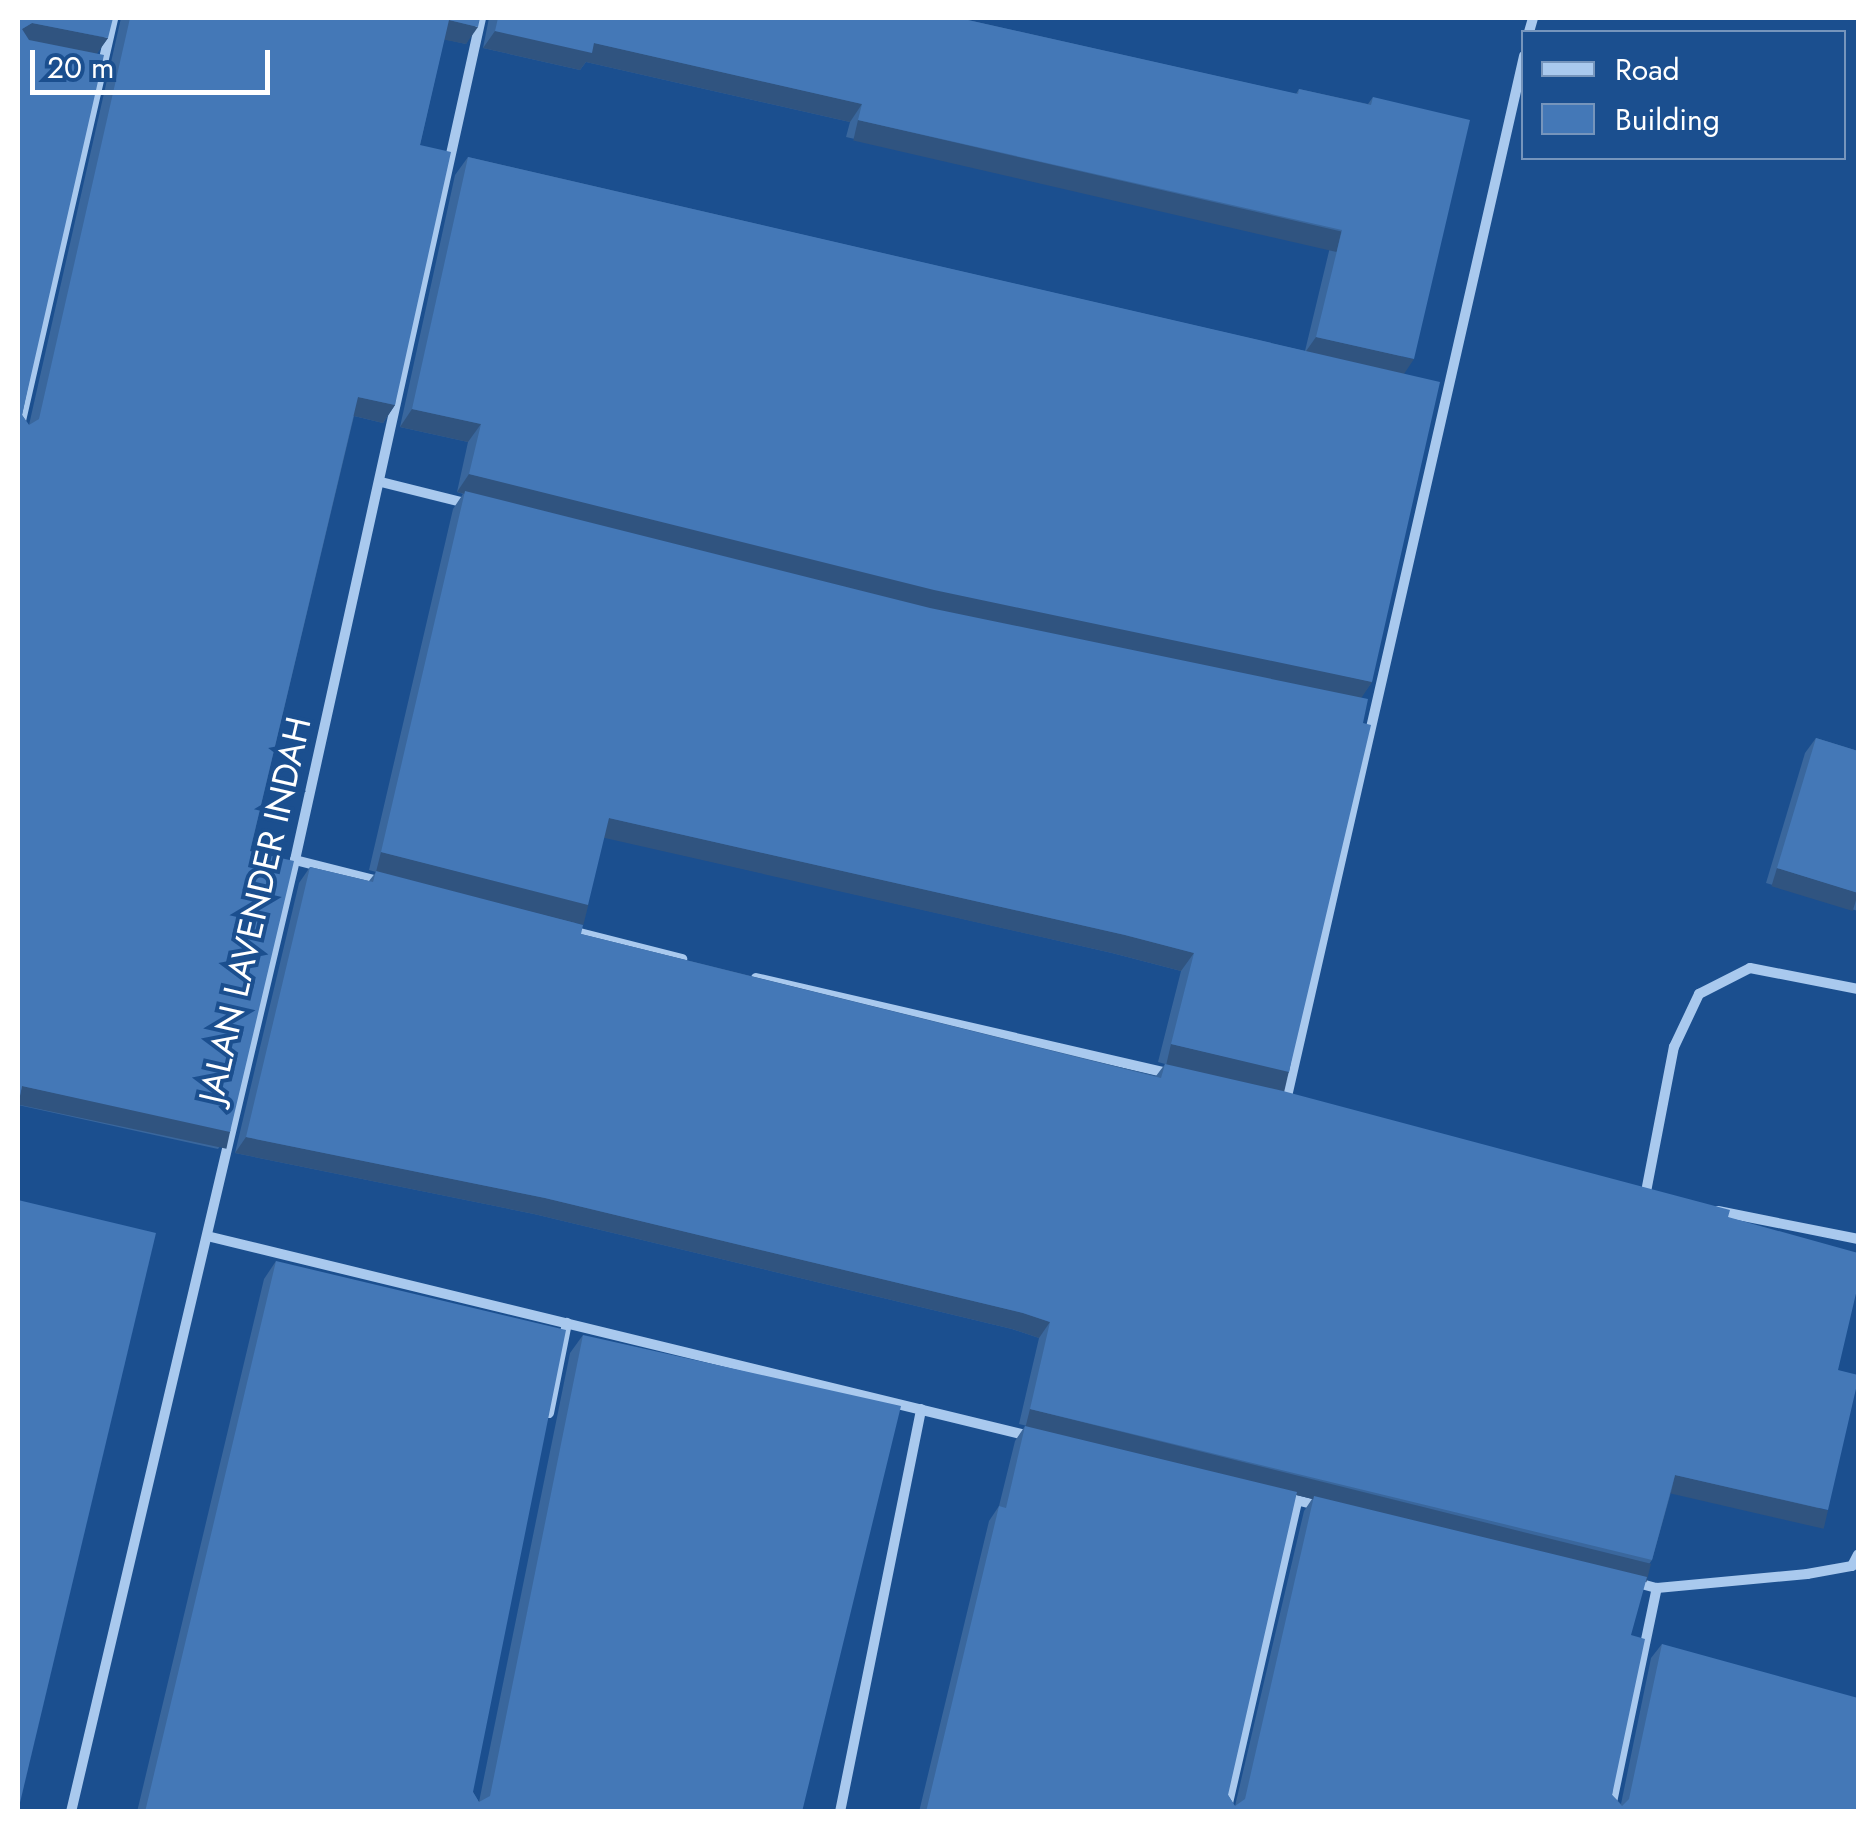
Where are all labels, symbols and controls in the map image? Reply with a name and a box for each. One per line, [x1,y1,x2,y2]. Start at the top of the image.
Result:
scale bar [35,30,275,92]
legend [1521,30,1846,160]
text: 20 m [47,46,114,89]
text: Road [1615,48,1680,91]
text: Building [1615,98,1720,141]
street label: JALAN LAVENDER INDAH [190,713,320,1107]

